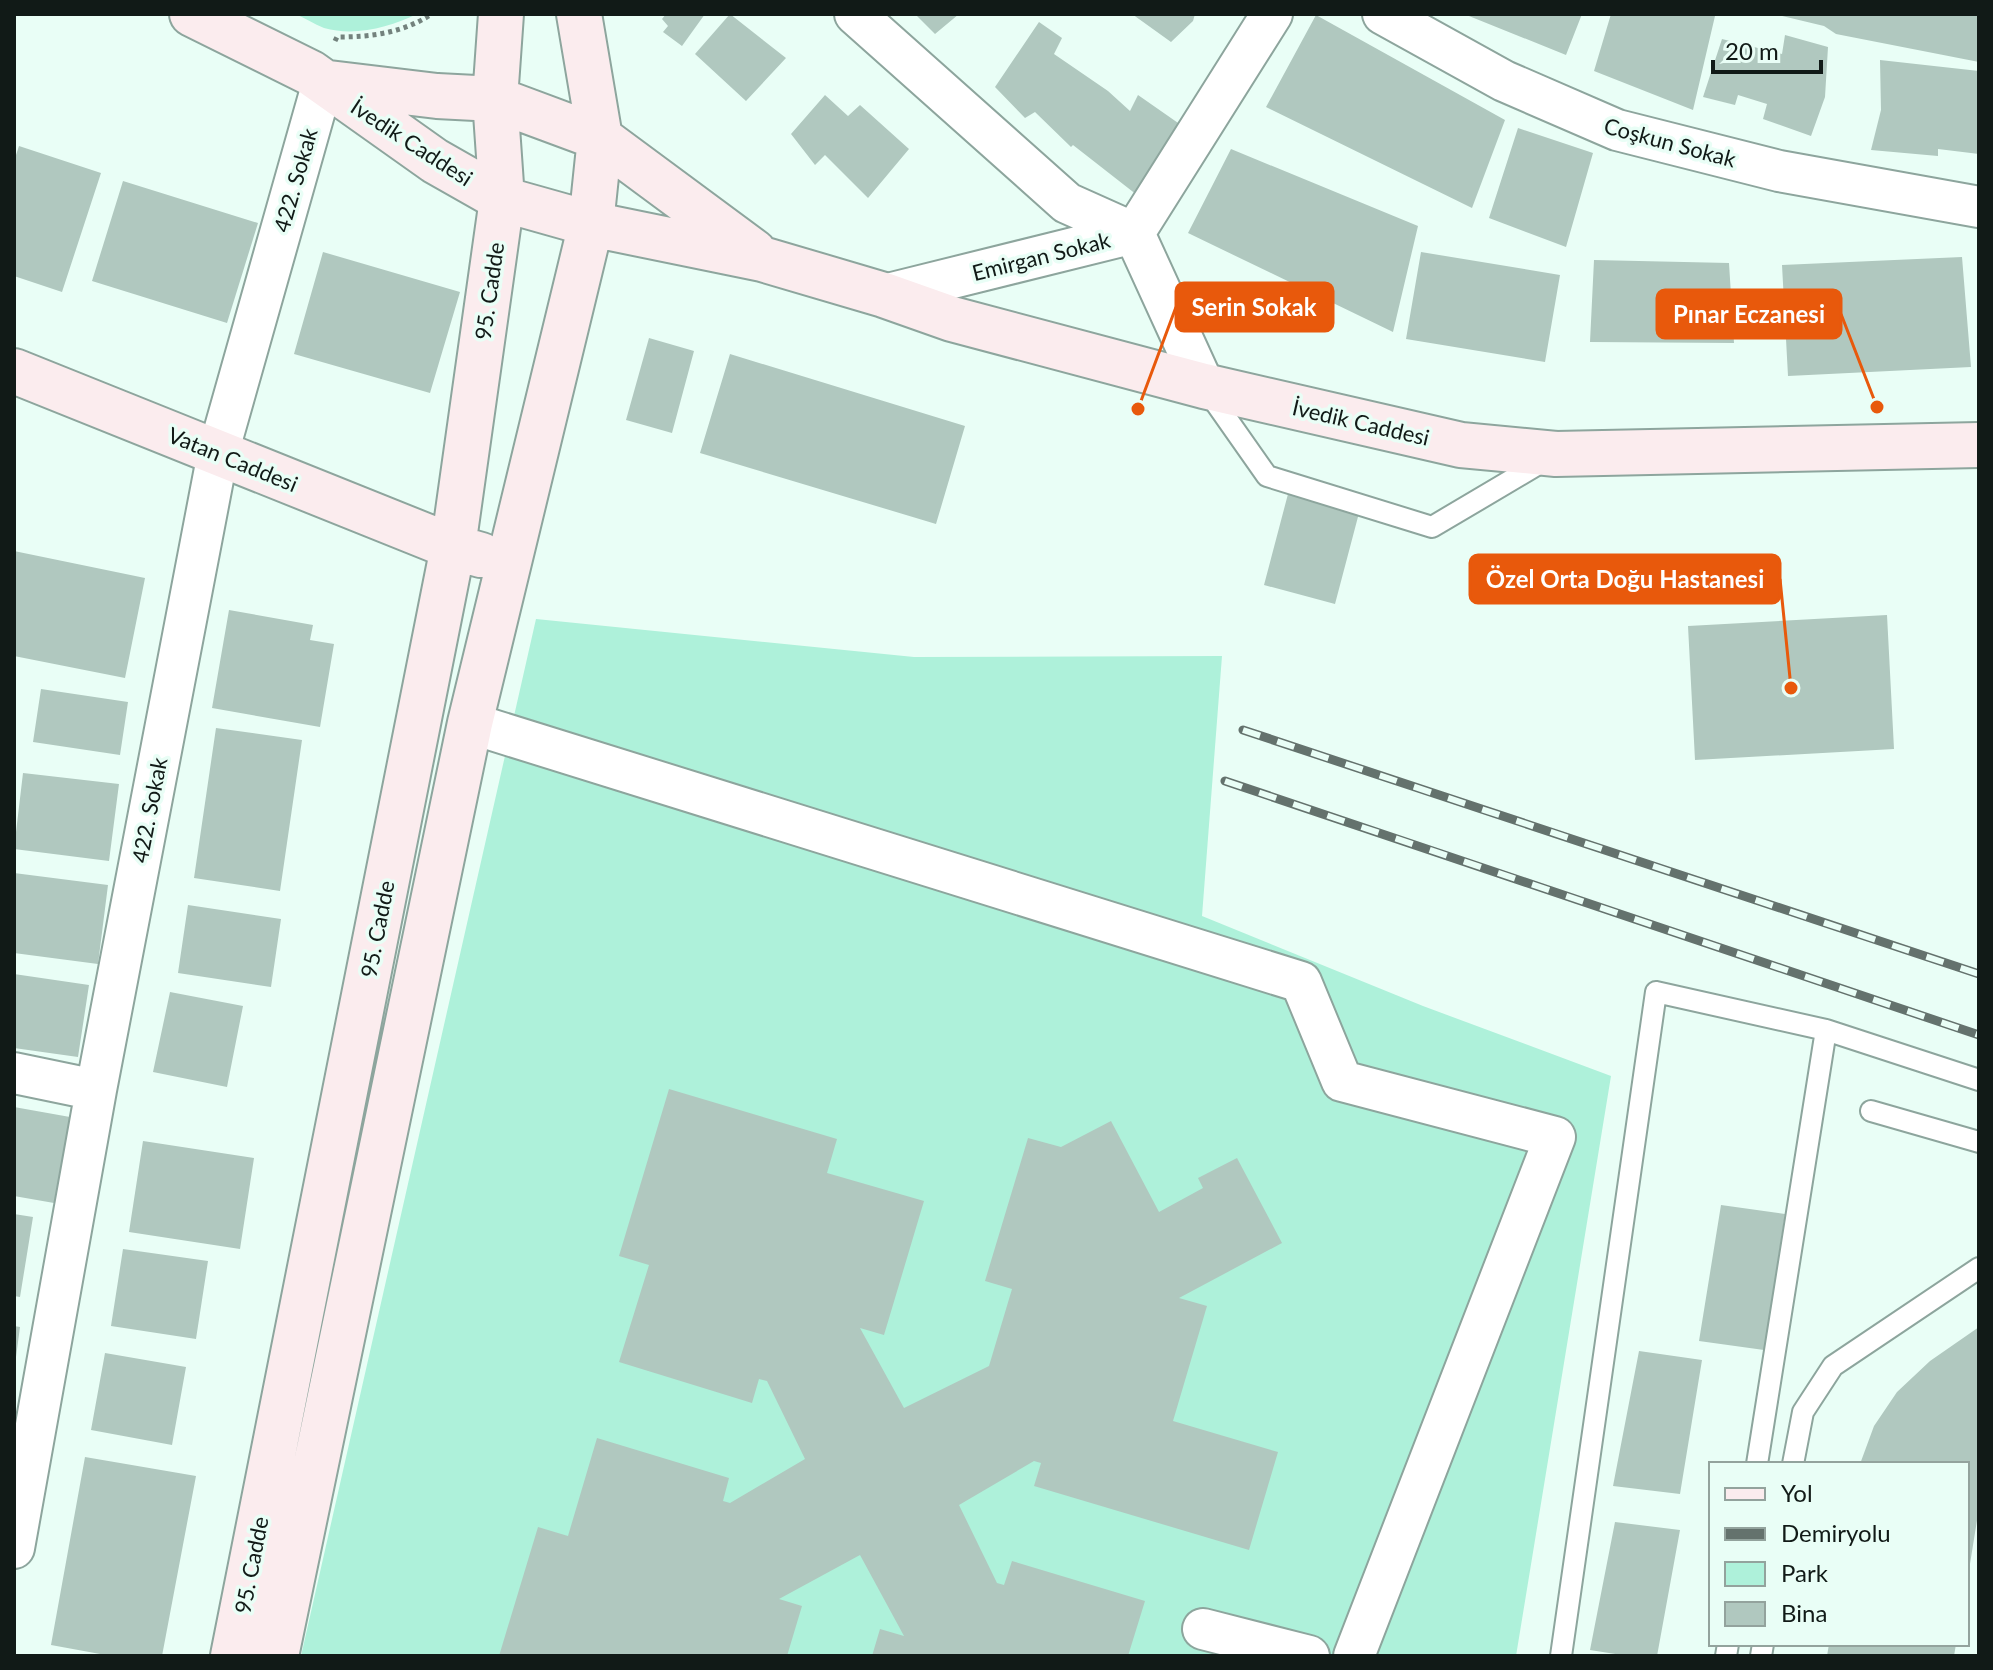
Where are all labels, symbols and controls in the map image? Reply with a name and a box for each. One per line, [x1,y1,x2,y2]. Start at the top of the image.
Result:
scale bar [1713,24,1821,74]
text: 20 m [1725,36,1779,65]
street label: İvedik Caddesi [346,93,478,191]
street label: Coşkun Sokak [1601,111,1740,173]
street label: 422. Sokak [267,124,323,235]
street label: Emirgan Sokak [969,226,1114,286]
street label: 95. Cadde [469,240,509,342]
callout: Serin Sokak [1176,283,1333,331]
callout: Pınar Eczanesi [1657,290,1841,338]
text: Serin Sokak [1191,292,1317,321]
text: Pınar Eczanesi [1673,299,1825,328]
street label: İvedik Caddesi [1290,393,1432,451]
street label: Vatan Caddesi [164,421,302,497]
callout: Özel Orta Doğu Hastanesi [1470,555,1780,603]
text: Özel Orta Doğu Hastanesi [1486,564,1764,593]
street label: 422. Sokak [126,754,173,865]
street label: 95. Cadde [354,878,400,980]
legend [1709,1462,1969,1646]
text: Yol [1781,1478,1813,1507]
street label: 95. Cadde [228,1514,274,1616]
text: Demiryolu [1781,1518,1891,1547]
text: Park [1781,1558,1829,1587]
text: Bina [1781,1598,1827,1627]

